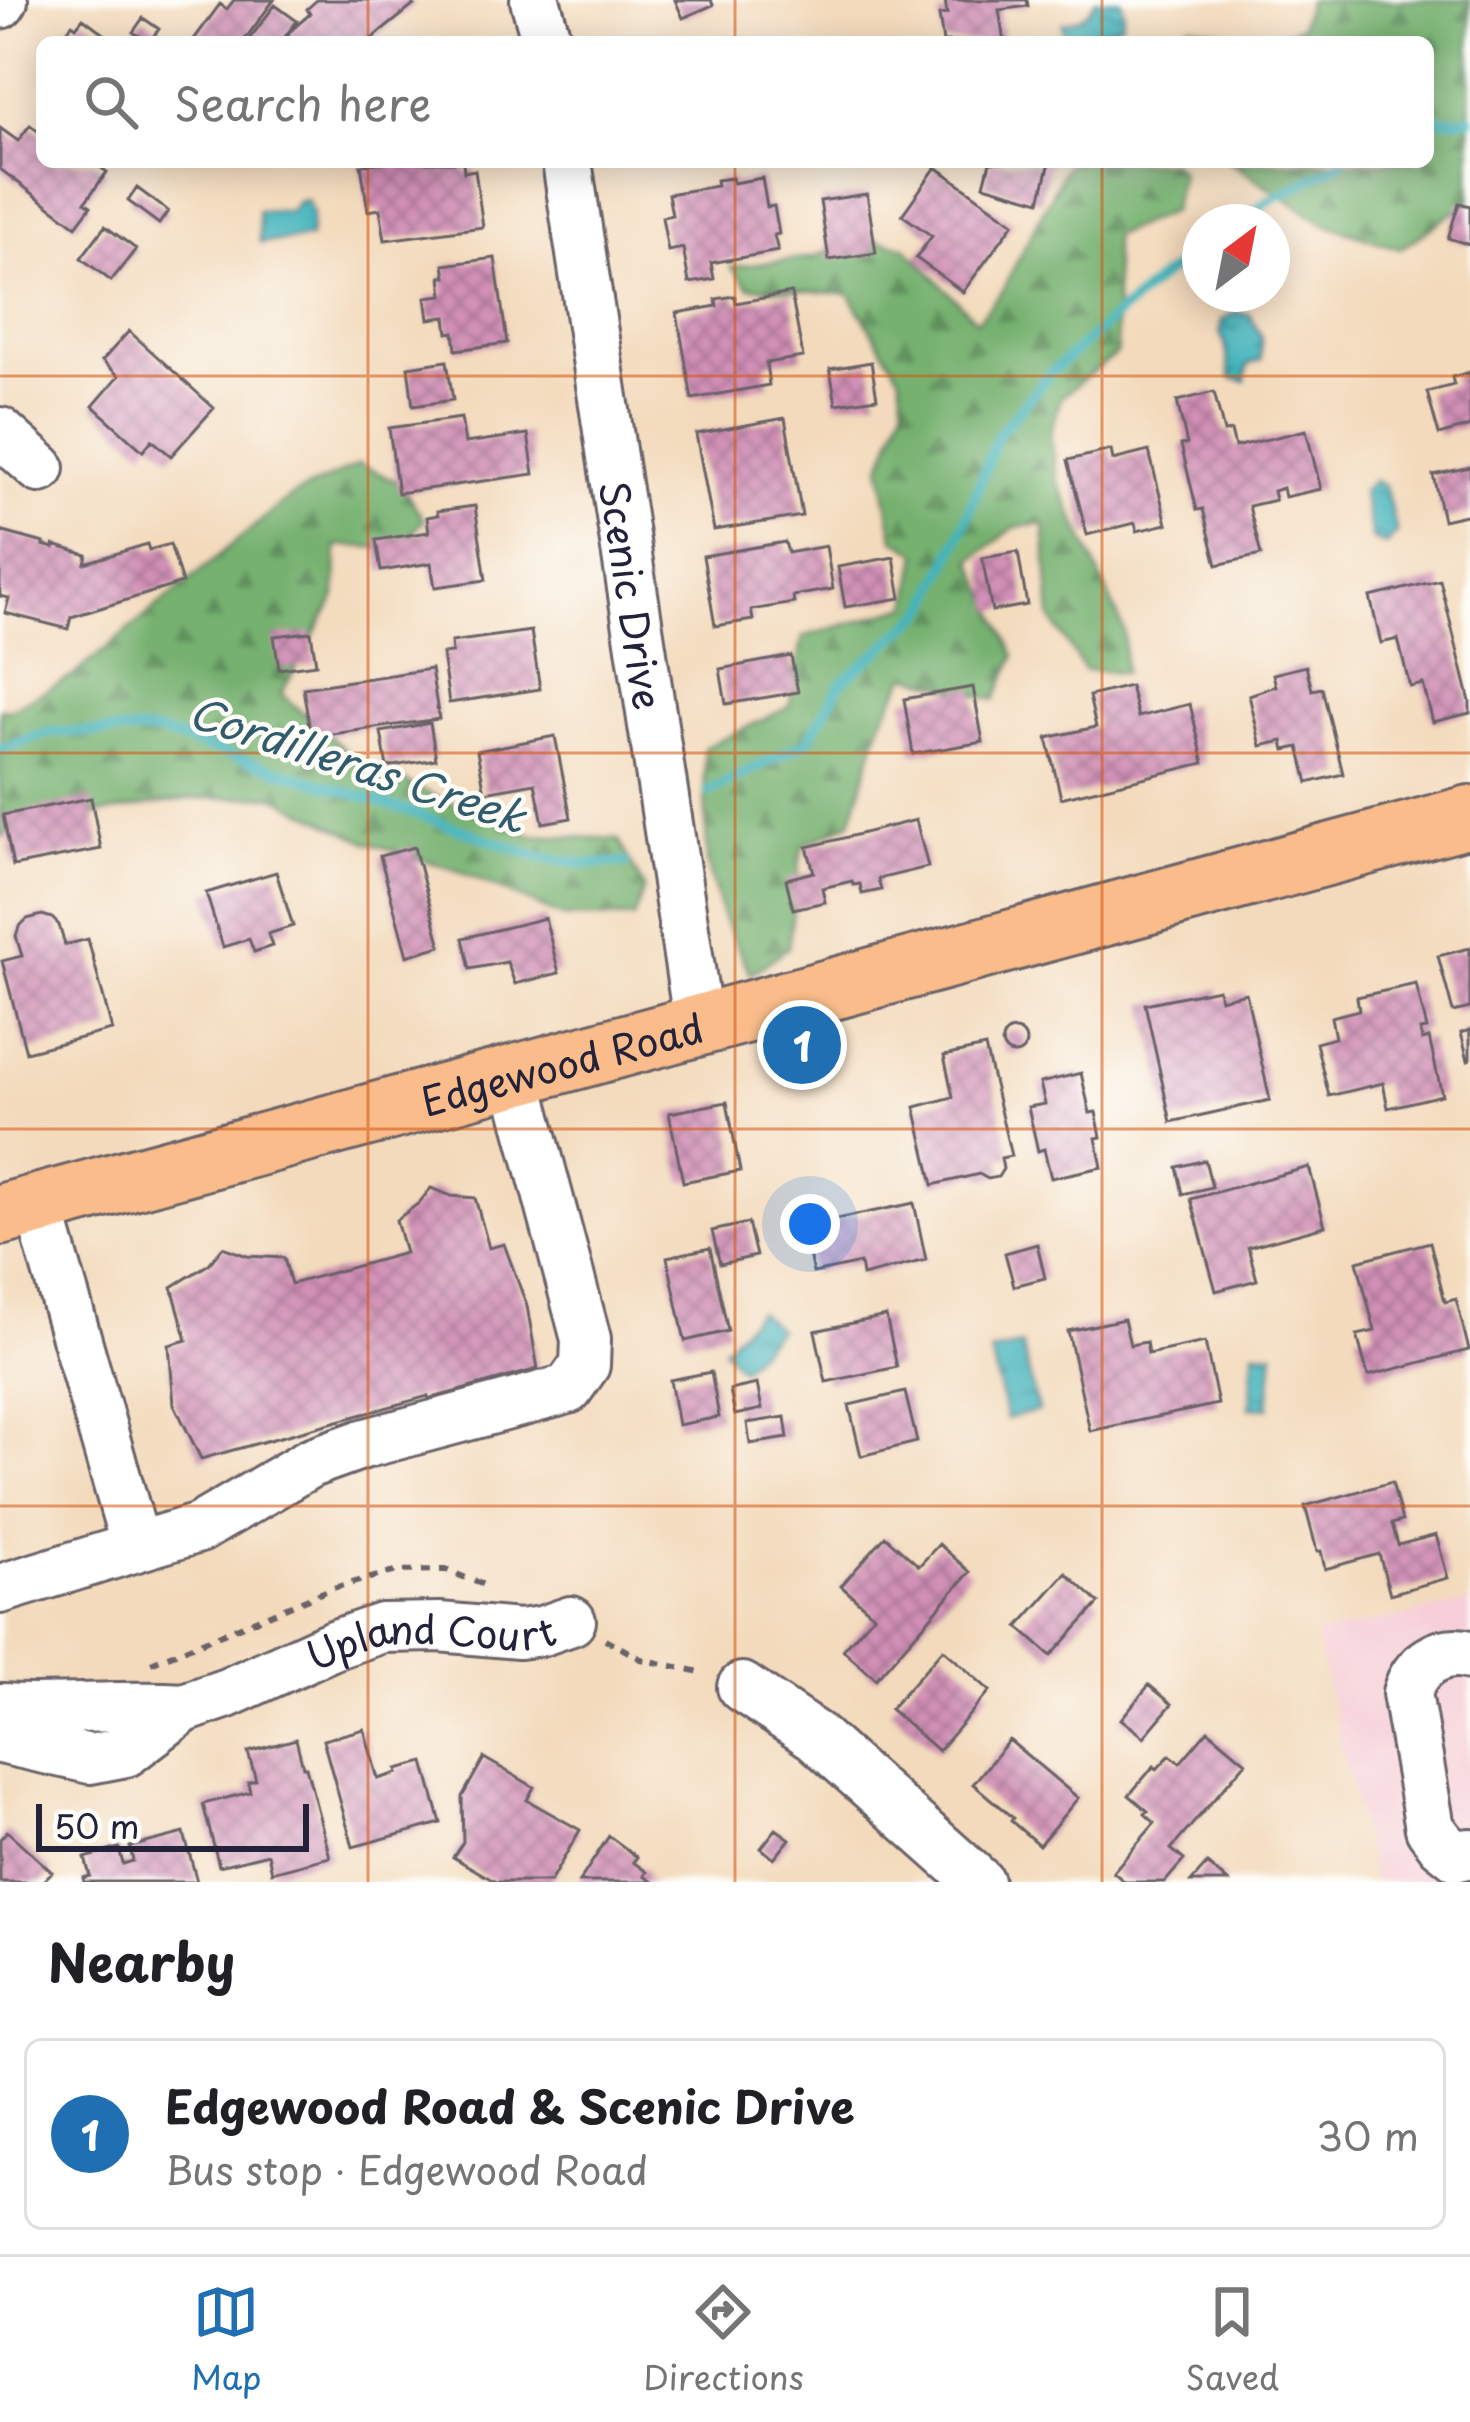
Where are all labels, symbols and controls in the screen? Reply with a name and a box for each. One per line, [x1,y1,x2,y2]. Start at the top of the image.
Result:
search box [36,36,1434,168]
text: Search here [174,68,431,136]
icon: search [78,69,144,135]
north arrow [1182,204,1290,312]
street label: Scenic Drive [587,477,680,713]
water label: Cordilleras Creek [182,679,537,848]
street label: Edgewood Road [414,996,709,1129]
pin: 1 [763,1000,841,1090]
your location [780,1194,840,1254]
street label: Upland Court [296,1597,563,1683]
scale bar [36,1798,309,1851]
text: 50 m [54,1800,140,1850]
text: Nearby [48,1922,235,1999]
text: Edgewood Road & Scenic Drive [165,2071,855,2139]
text: 1 [81,2105,99,2164]
text: 30 m [1316,2105,1419,2164]
text: Bus stop · Edgewood Road [165,2139,648,2198]
tab: Map [191,2279,261,2401]
tab: Directions [643,2279,804,2401]
tab: Saved [1185,2279,1279,2401]

